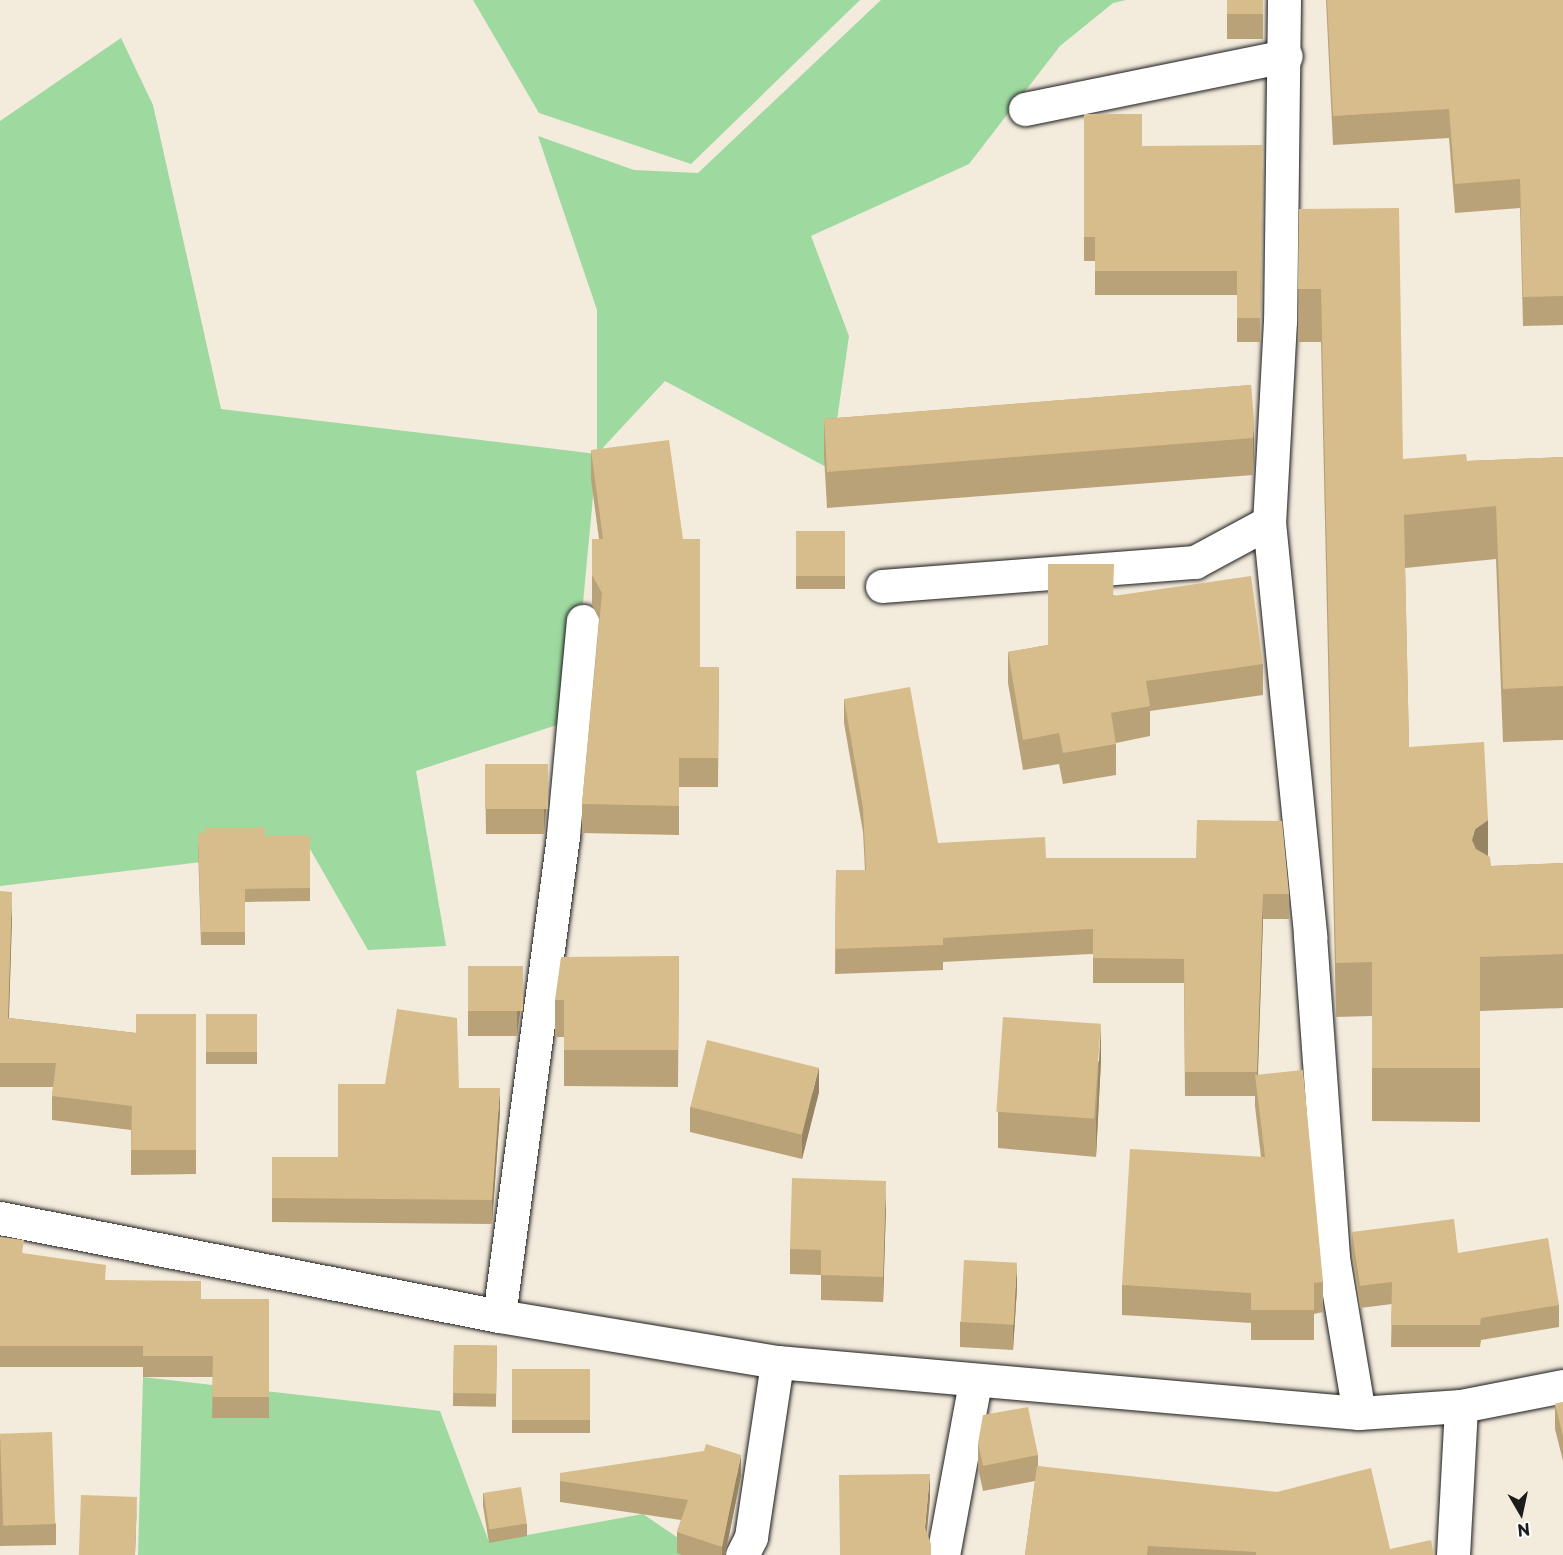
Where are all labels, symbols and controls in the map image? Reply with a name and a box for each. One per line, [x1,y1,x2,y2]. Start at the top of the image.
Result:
north arrow [1491,1483,1551,1543]
text: N [1516,1518,1532,1544]

